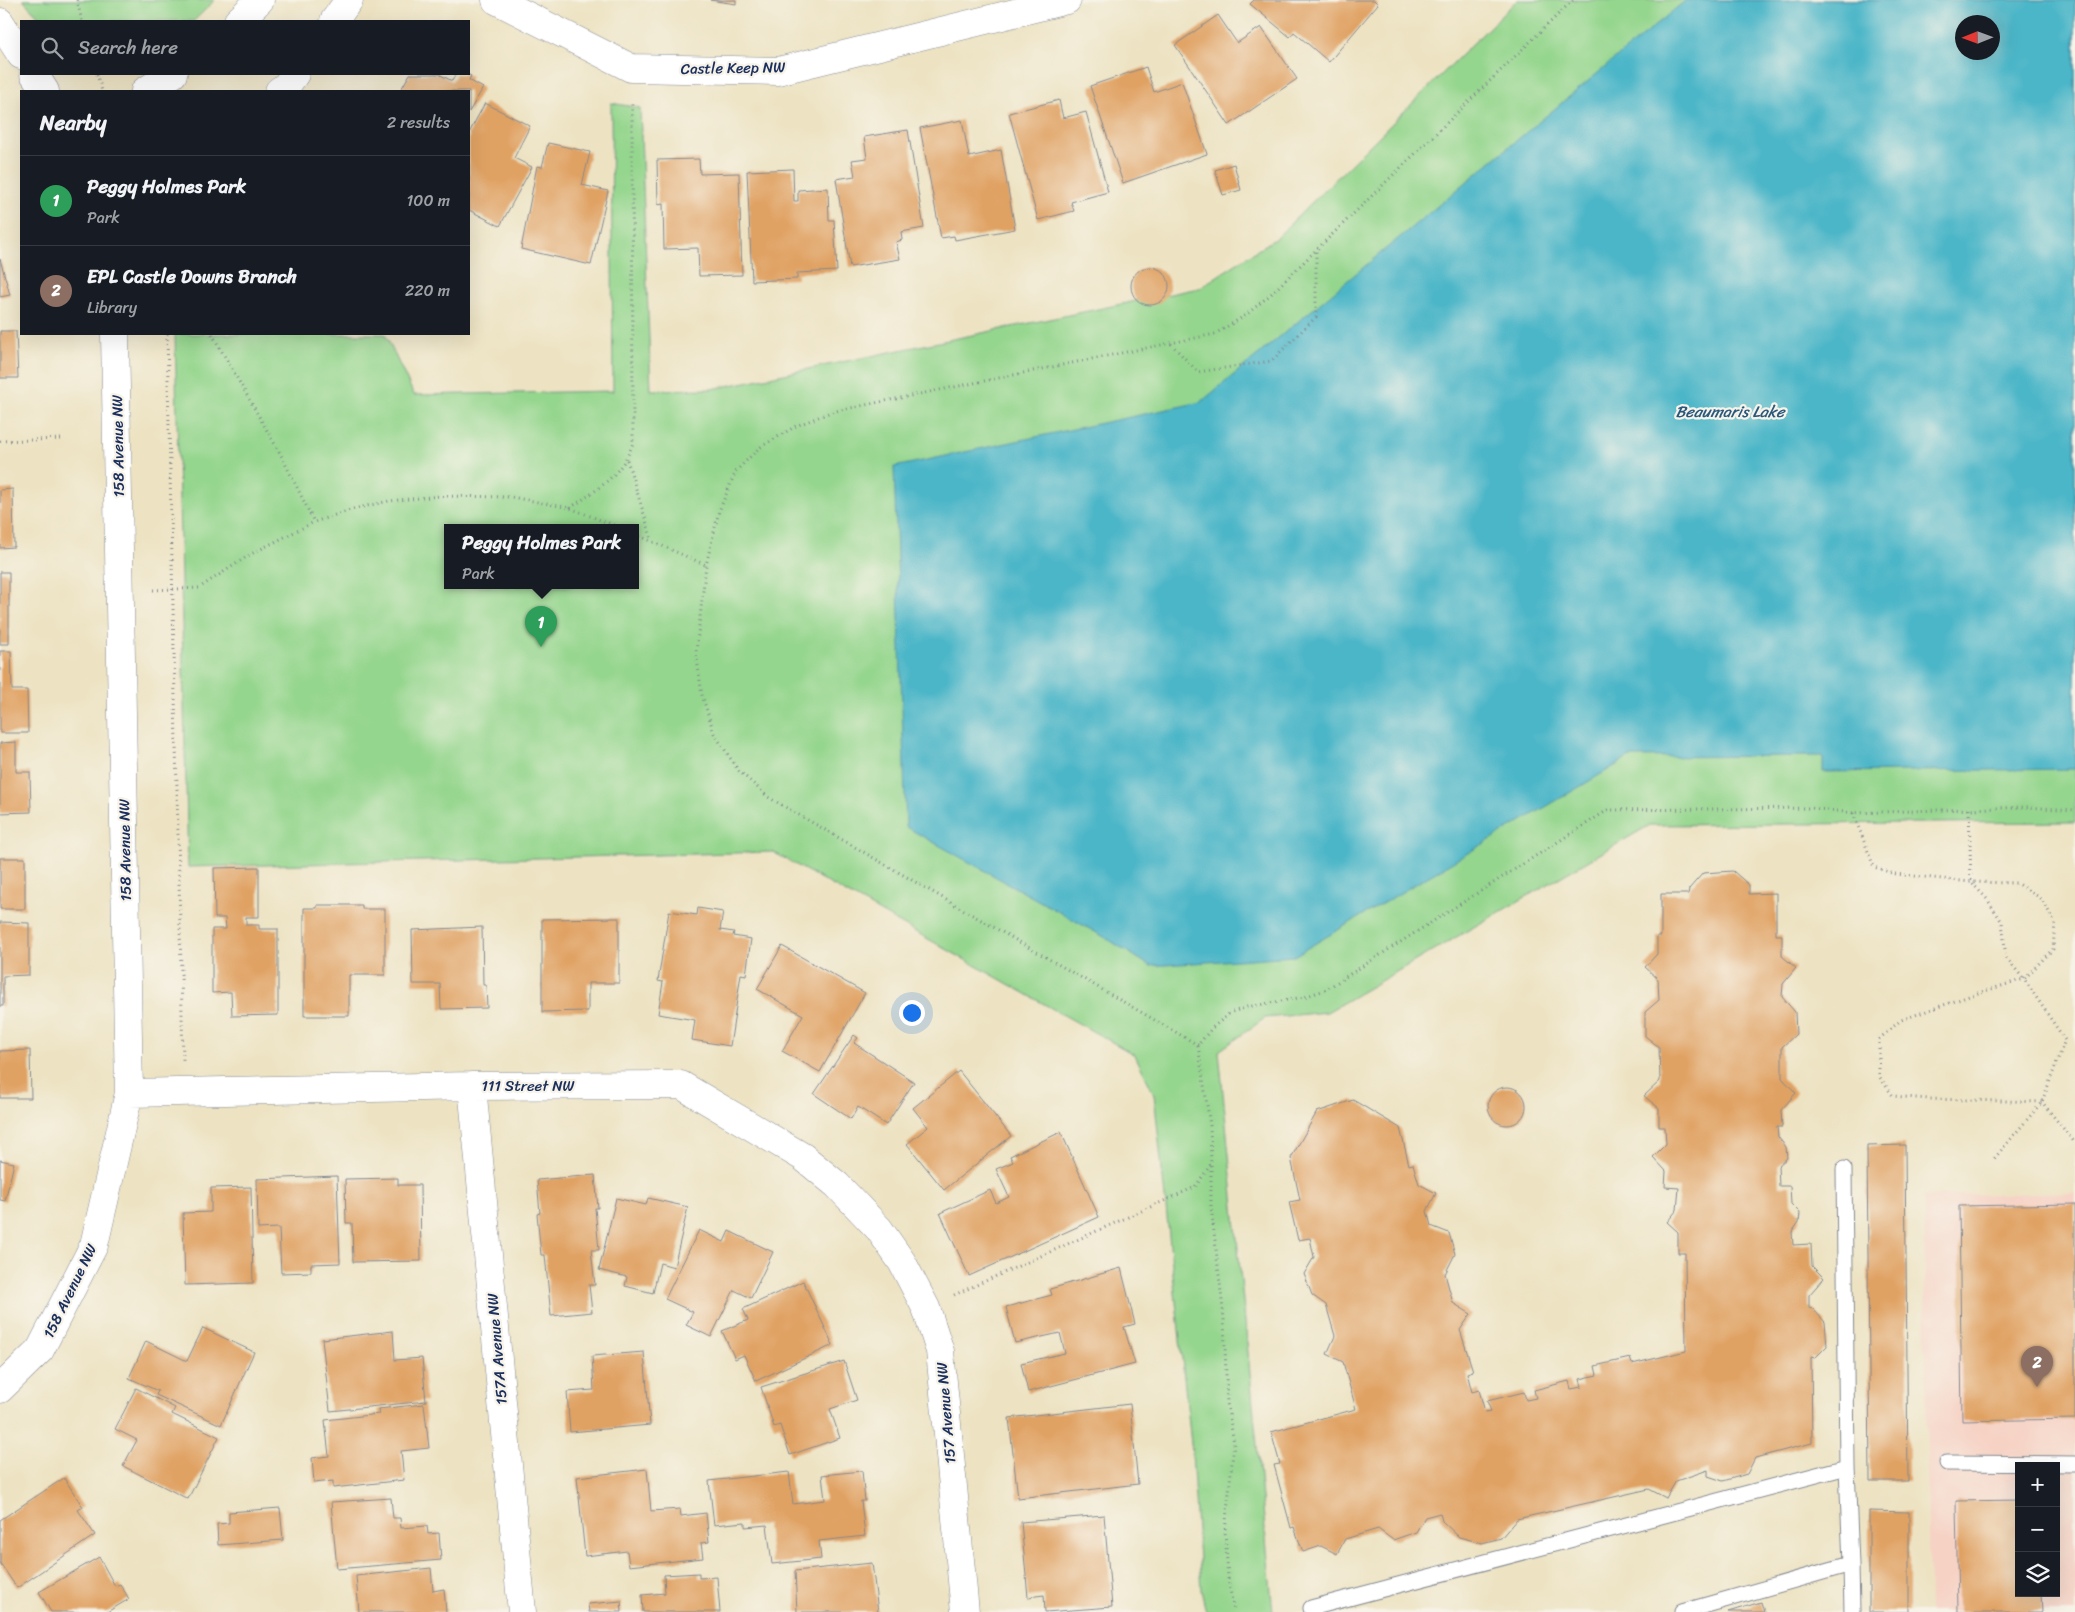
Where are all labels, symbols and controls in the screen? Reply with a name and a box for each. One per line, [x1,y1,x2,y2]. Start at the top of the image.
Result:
north arrow [1955,15,2000,60]
search box [20,20,470,75]
text: Search here [78,31,178,64]
icon: search [38,34,66,62]
street label: Castle Keep NW [680,54,786,82]
text: Nearby [40,104,106,142]
text: 2 results [387,108,450,137]
text: Peggy Holmes Park [87,170,246,203]
text: 1 [53,186,59,215]
text: 100 m [406,186,450,215]
text: Park [87,203,120,232]
text: EPL Castle Downs Branch [87,260,297,293]
text: 2 [51,276,61,305]
text: 220 m [405,276,450,305]
text: Library [87,293,137,322]
street label: 158 Avenue NW [104,394,132,497]
water label: Beaumaris Lake [1675,397,1786,426]
popup [444,524,639,589]
text: Peggy Holmes Park [462,526,621,559]
text: Park [462,559,495,588]
pin: 1 [525,606,557,647]
street label: 158 Avenue NW [111,798,139,901]
your location [899,1000,925,1026]
street label: 111 Street NW [482,1073,575,1099]
street label: 158 Avenue NW [36,1239,104,1343]
street label: 157A Avenue NW [479,1292,515,1406]
pin: 2 [2021,1346,2053,1387]
street label: 157 Avenue NW [929,1361,963,1465]
map controls [2015,1462,2060,1597]
button: + [2015,1462,2060,1507]
button: − [2015,1507,2060,1552]
button: layers [2015,1552,2060,1597]

